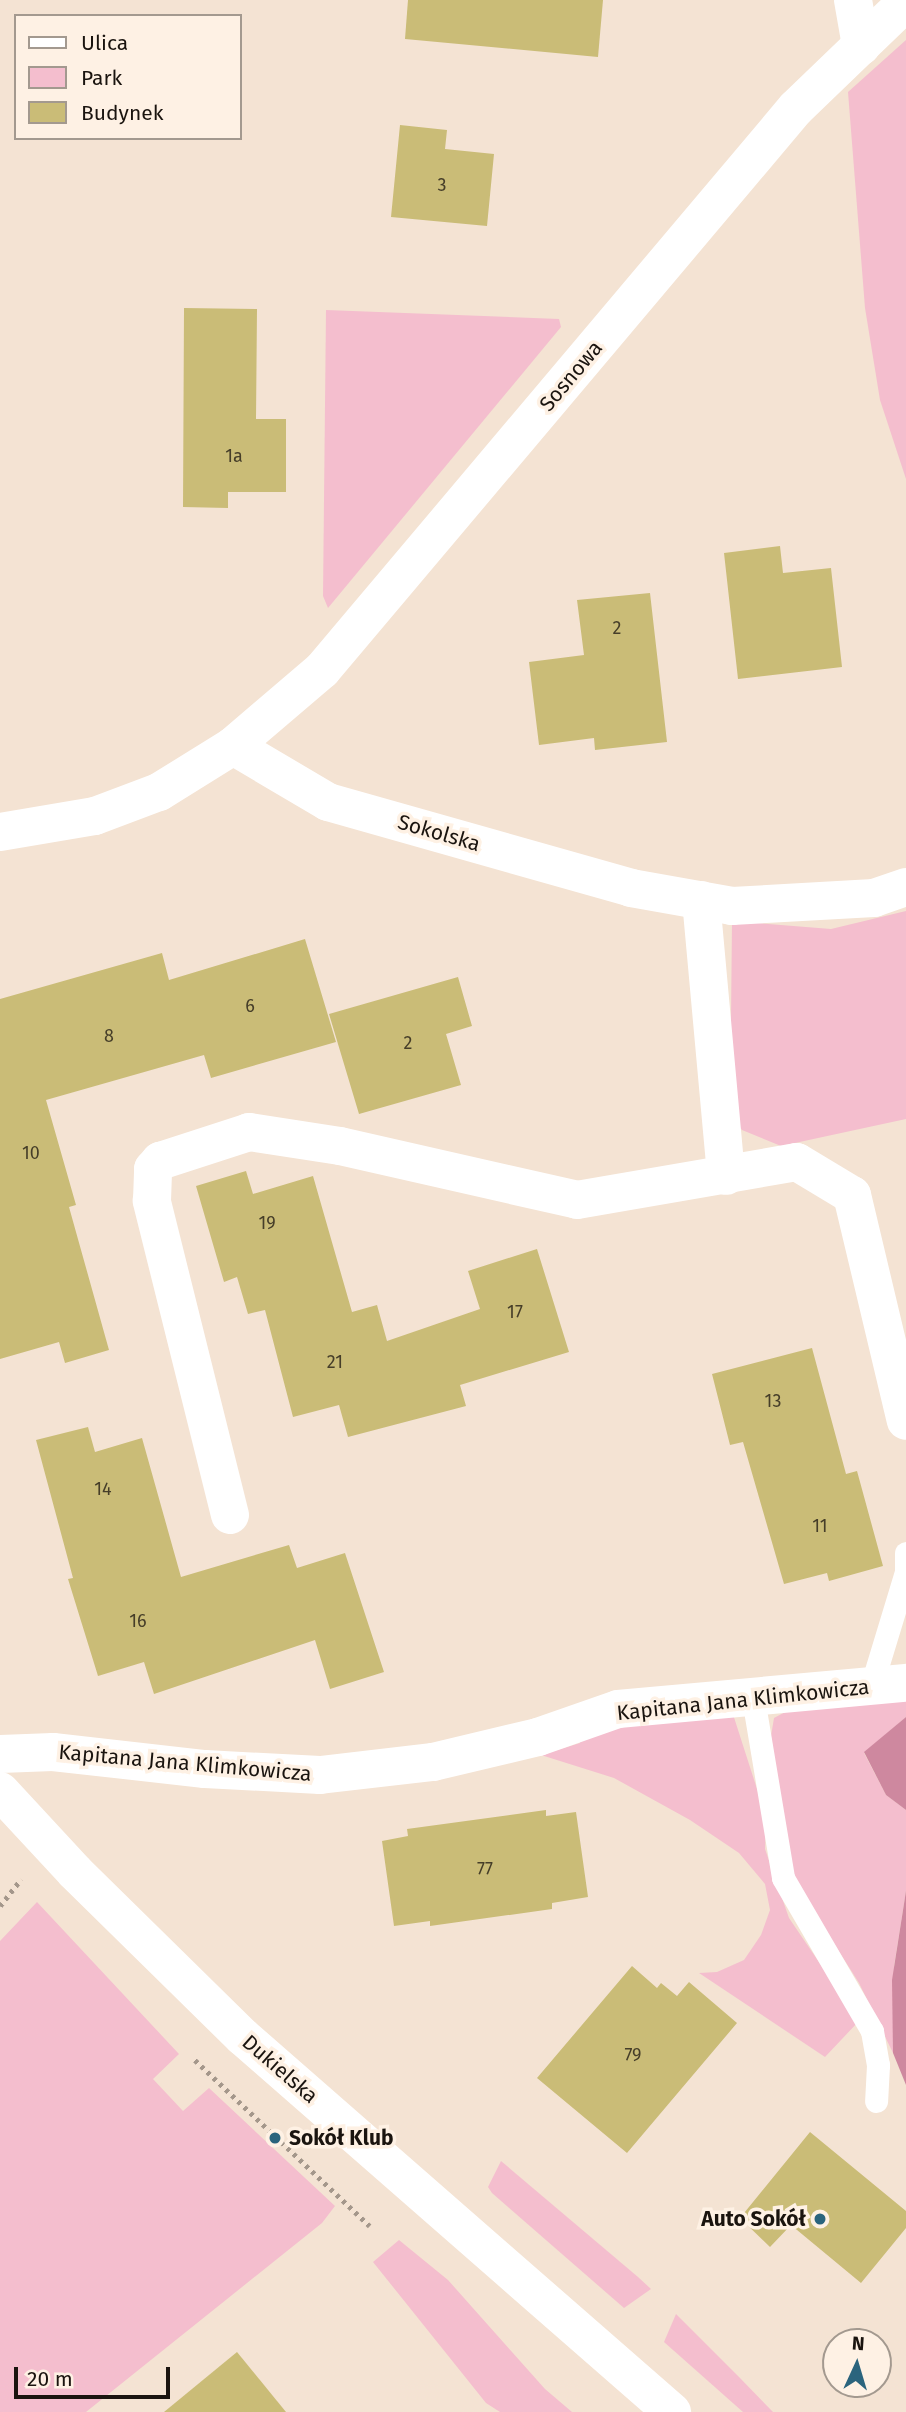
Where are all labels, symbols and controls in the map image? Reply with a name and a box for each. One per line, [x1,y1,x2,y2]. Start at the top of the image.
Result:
legend [14,14,242,140]
text: Ulica [81,30,128,56]
text: Park [81,65,122,91]
text: Budynek [81,100,163,126]
house number: 3 [438,174,446,196]
street label: Sosnowa [534,336,608,416]
house number: 1a [225,445,243,467]
house number: 2 [613,617,621,639]
street label: Sokolska [395,809,483,857]
house number: 6 [245,995,255,1017]
house number: 8 [104,1025,114,1047]
house number: 2 [404,1032,412,1054]
house number: 10 [22,1142,40,1164]
house number: 19 [258,1212,276,1234]
house number: 17 [507,1301,523,1323]
house number: 21 [327,1351,343,1373]
house number: 13 [765,1390,781,1412]
house number: 14 [94,1478,112,1500]
house number: 11 [812,1515,828,1537]
house number: 16 [129,1610,147,1632]
street label: Kapitana Jana Klimkowicza [615,1674,871,1726]
street label: Kapitana Jana Klimkowicza [57,1739,313,1787]
house number: 77 [477,1858,493,1880]
street label: Dukielska [237,2029,323,2109]
house number: 79 [624,2044,642,2066]
place label: Sokół Klub [289,2125,393,2151]
marker: Sokół Klub [267,2130,283,2146]
place label: Auto Sokół [701,2206,806,2232]
marker: Auto Sokół [812,2211,828,2227]
north arrow [822,2328,892,2398]
text: N [851,2332,865,2355]
scale bar [18,2352,173,2396]
text: 20 m [27,2366,73,2392]

